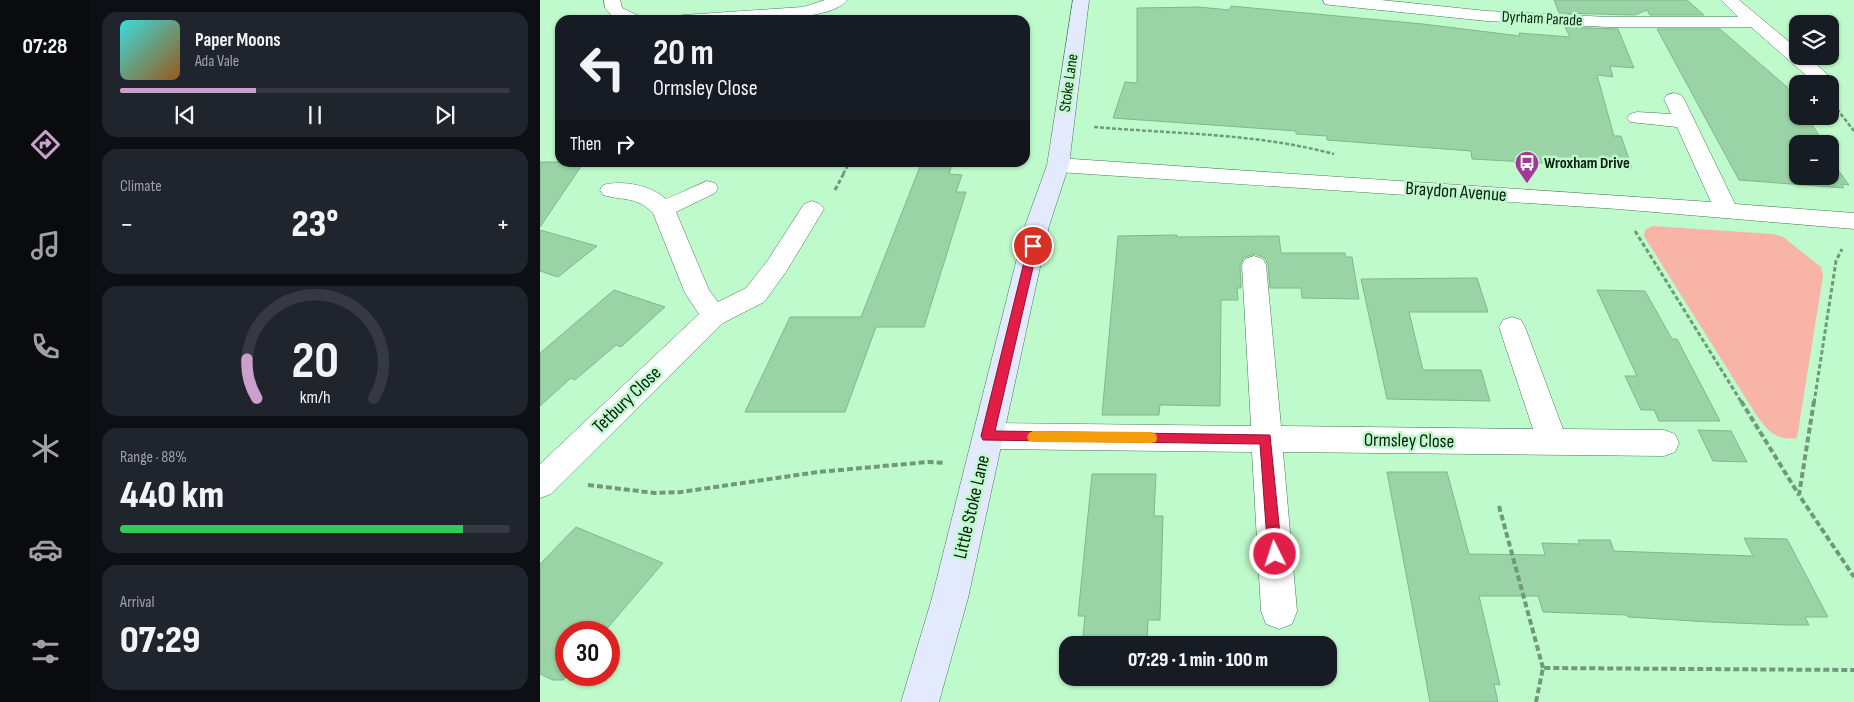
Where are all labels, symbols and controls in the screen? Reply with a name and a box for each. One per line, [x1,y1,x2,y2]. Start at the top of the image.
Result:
street label: Dyrham Parade [1501,7,1583,31]
map controls [1789,15,1839,185]
button: layers [1789,15,1839,65]
text: Paper Moons [195,29,281,52]
text: 20 m [653,32,714,75]
text: 07:28 [23,33,67,60]
icon: left [570,35,635,100]
text: Ada Vale [195,52,239,71]
street label: Stoke Lane [1056,53,1082,113]
text: Ormsley Close [653,75,758,102]
button: + [1789,75,1839,125]
icon: previous [171,101,199,129]
icon: pause [301,101,329,129]
icon: next [431,101,459,129]
icon: directions [28,127,63,162]
icon: right [611,130,639,158]
text: Then [570,133,601,156]
button: − [1789,135,1839,185]
bus stop icon: Wroxham Drive [1514,150,1540,184]
place label: Wroxham Drive [1544,154,1630,173]
text: Climate [120,177,162,196]
street label: Braydon Avenue [1405,177,1507,207]
text: 23° [292,202,338,247]
text: − [120,208,134,241]
text: + [496,208,510,241]
pin [1012,225,1054,267]
icon: music [28,228,63,263]
icon: arrive [1019,232,1047,260]
icon: phone [28,329,63,364]
text: 20 [291,330,339,393]
street label: Tetbury Close [588,362,666,438]
text: km/h [300,387,330,408]
street label: Ormsley Close [1364,429,1454,453]
icon: climate [28,431,63,466]
text: Range · 88% [120,448,187,467]
street label: Little Stoke Lane [949,453,995,561]
text: 440 km [120,473,224,518]
position arrow [1248,527,1300,579]
icon: car [28,532,63,567]
text: Arrival [120,593,154,612]
text: 07:29 [120,618,200,663]
speed limit sign: 30 [555,621,620,686]
icon: filters [28,634,63,669]
text: 07:29 · 1 min · 100 m [1128,649,1268,672]

